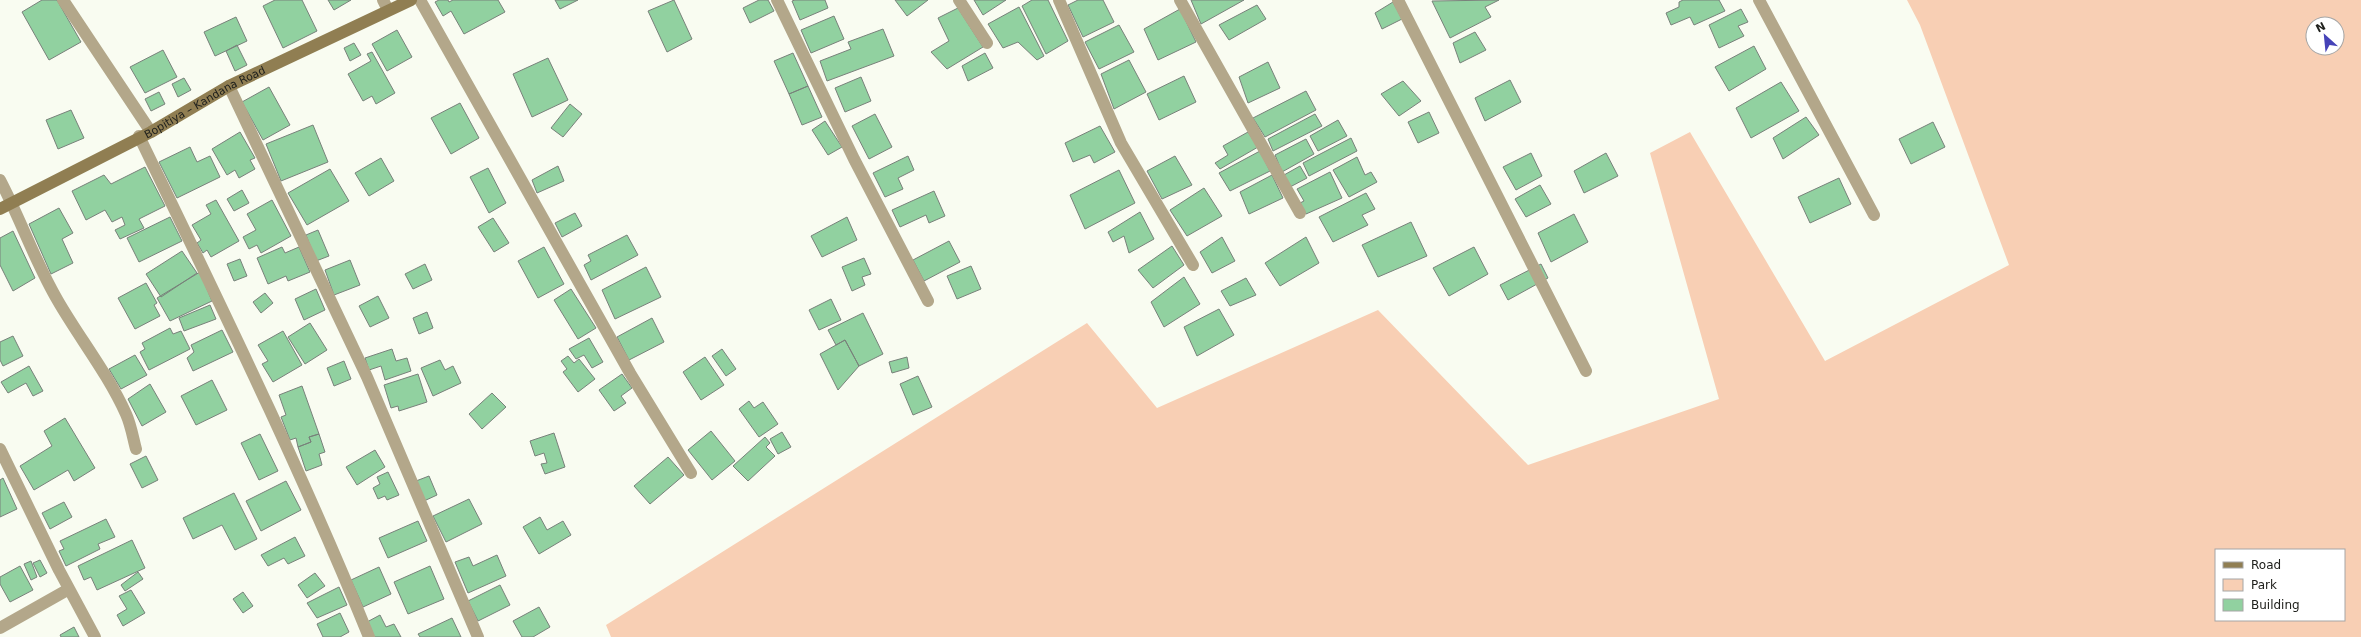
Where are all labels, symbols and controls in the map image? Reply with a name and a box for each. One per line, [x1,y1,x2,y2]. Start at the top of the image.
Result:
north arrow [2305,16,2345,56]
text: N [2314,20,2328,35]
street label: Bopitiya – Kandana Road [142,63,267,141]
legend [2215,549,2345,621]
text: Road [2251,558,2281,572]
text: Park [2251,578,2277,592]
text: Building [2251,598,2300,612]

